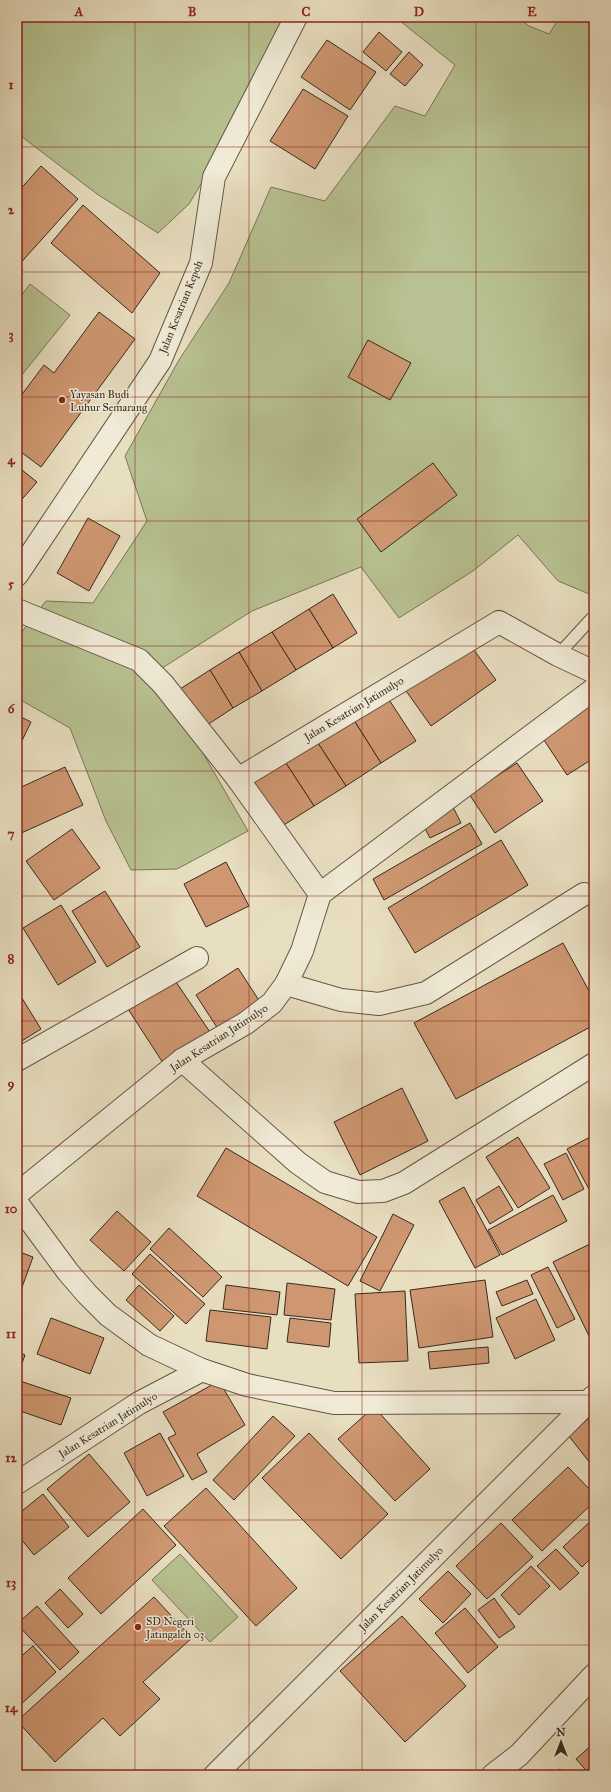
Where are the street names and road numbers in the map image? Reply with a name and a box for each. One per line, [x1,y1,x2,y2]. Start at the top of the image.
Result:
street label: Jalan Kesatrian Kepoh [156,259,207,357]
street label: Jalan Kesatrian Jatimulyo [301,674,407,745]
street label: Jalan Kesatrian Jatimulyo [167,1001,271,1076]
street label: Jalan Kesatrian Jatimulyo [55,1389,161,1462]
street label: Jalan Kesatrian Jatimulyo [355,1544,447,1635]

